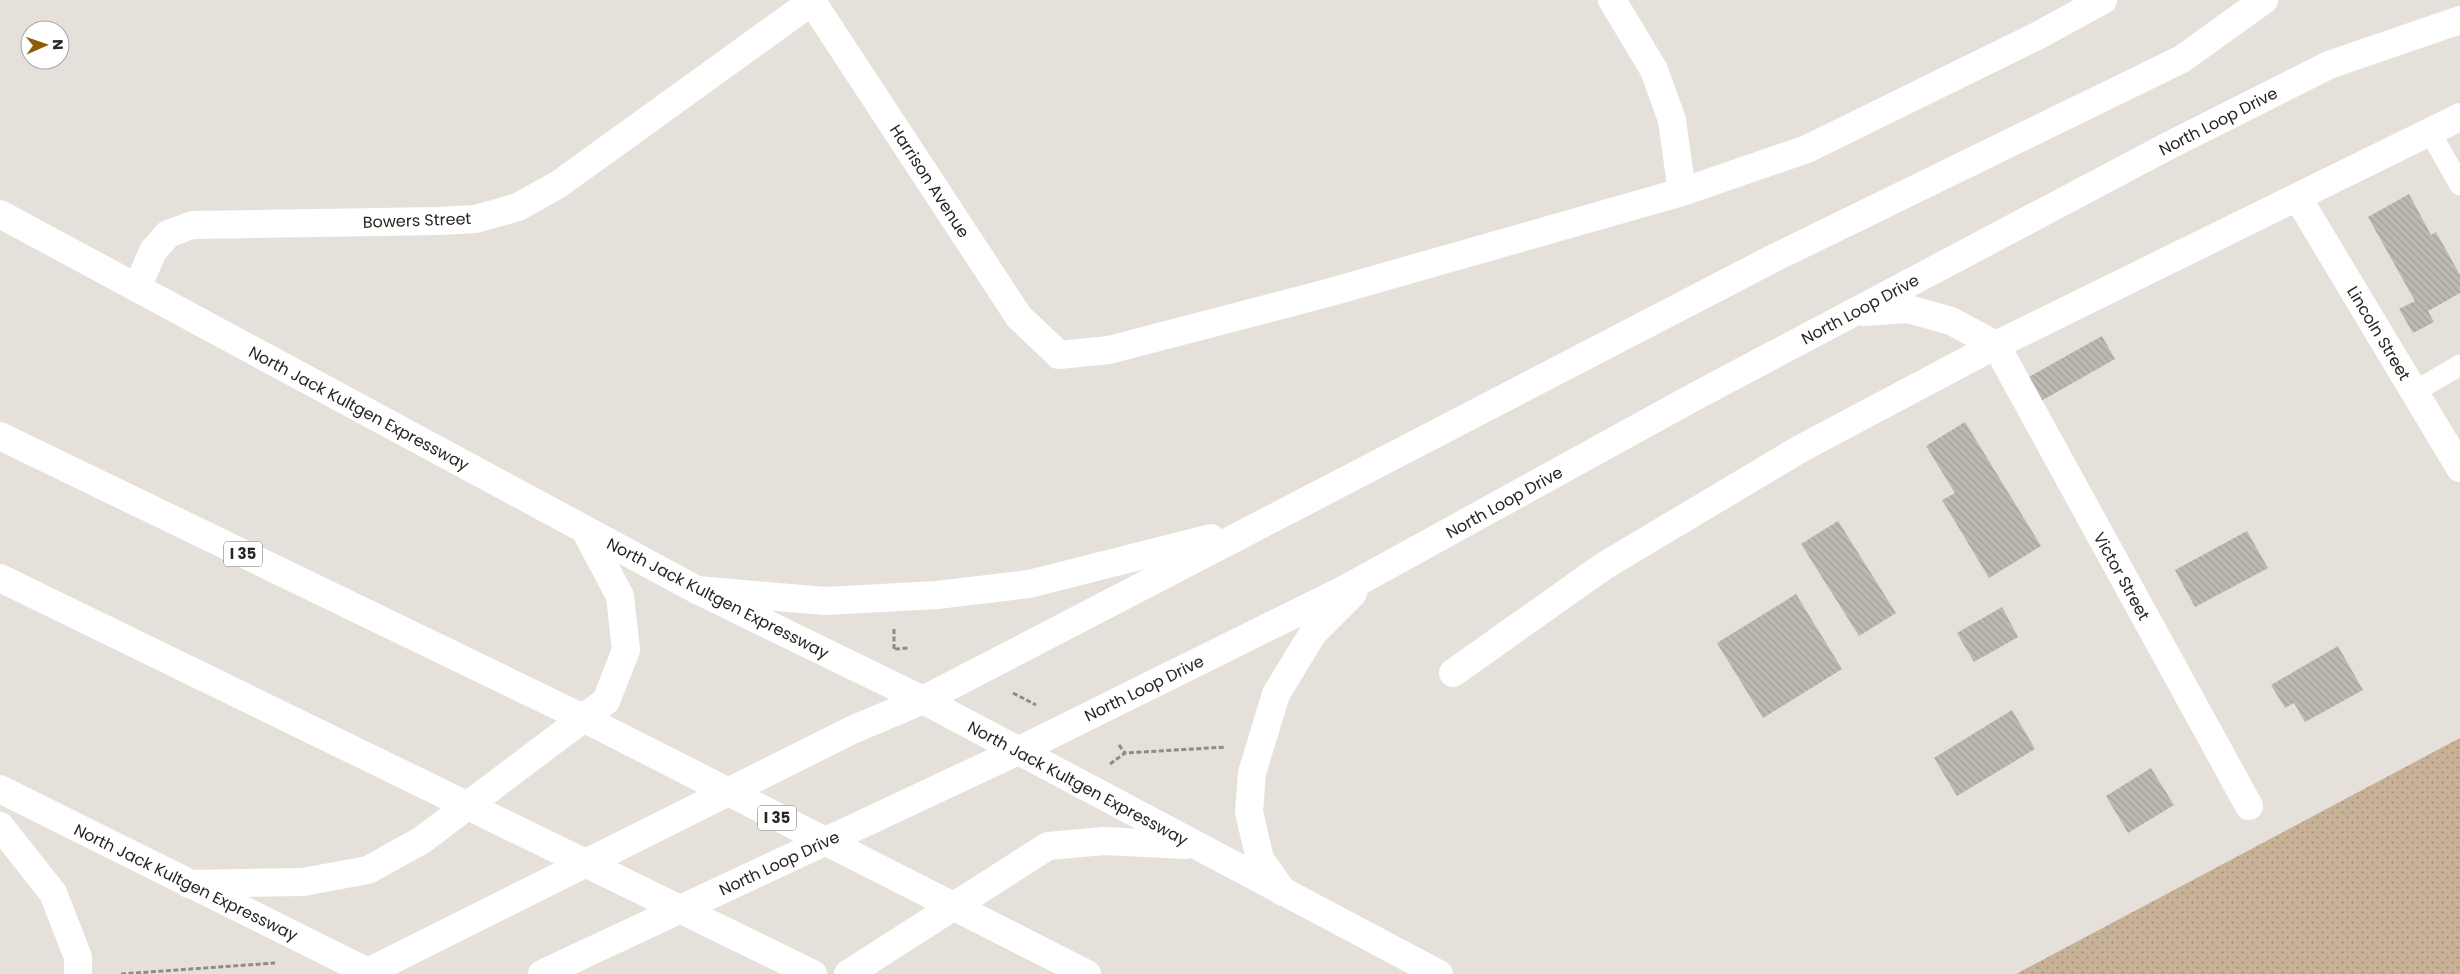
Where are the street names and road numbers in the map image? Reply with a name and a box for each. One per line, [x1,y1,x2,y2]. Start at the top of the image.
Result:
street label: North Loop Drive [2155,82,2282,161]
street label: Harrison Avenue [884,120,975,243]
street label: Bowers Street [362,207,472,234]
street label: North Loop Drive [1797,269,1923,350]
street label: Lincoln Street [2341,282,2416,385]
street label: North Jack Kultgen Expressway [245,340,473,476]
street label: North Loop Drive [1442,461,1567,544]
street label: Victor Street [2088,528,2155,625]
street label: North Jack Kultgen Expressway [603,532,833,665]
road number: I 35 [224,542,262,566]
street label: North Loop Drive [1081,650,1208,727]
street label: North Jack Kultgen Expressway [964,715,1192,851]
road number: I 35 [758,806,796,830]
street label: North Jack Kultgen Expressway [70,818,302,947]
street label: North Loop Drive [715,825,843,901]

